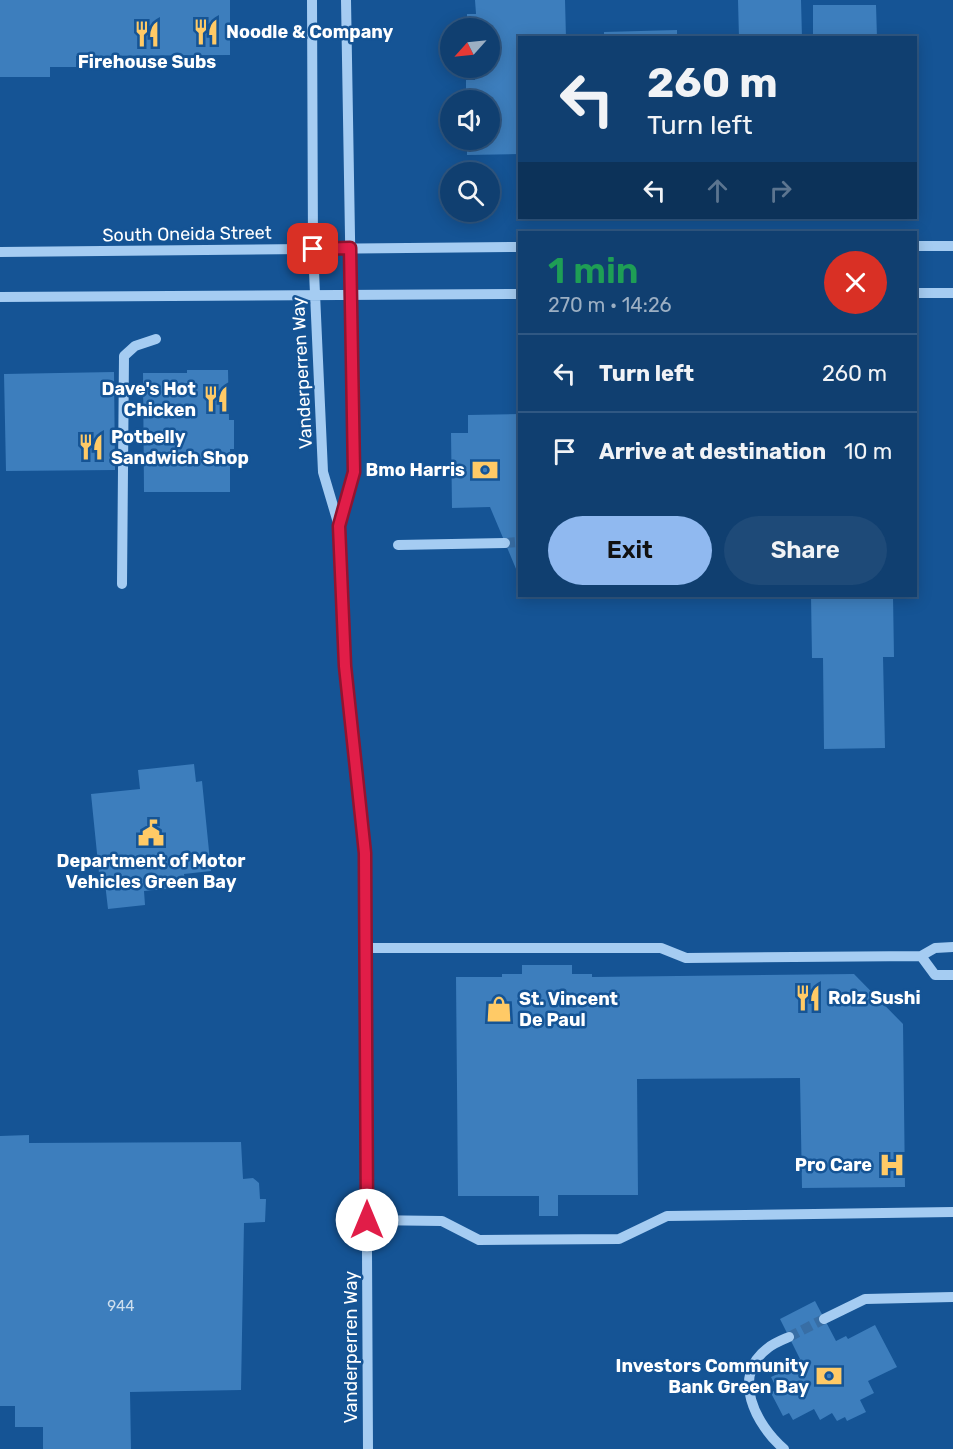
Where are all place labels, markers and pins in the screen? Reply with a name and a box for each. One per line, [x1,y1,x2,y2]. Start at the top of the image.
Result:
restaurant icon: Noodle & Company [191,17,221,47]
restaurant icon: Firehouse Subs [132,19,162,49]
place label: Noodle & Company [226,21,393,43]
place label: Firehouse Subs [78,51,216,73]
pin [287,223,338,274]
place label: Dave's Hot Chicken [102,378,196,421]
restaurant icon: Dave's Hot Chicken [201,384,231,414]
place label: Potbelly Sandwich Shop [111,426,249,469]
restaurant icon: Potbelly Sandwich Shop [76,432,106,462]
bank icon: Bmo Harris [470,455,500,485]
place label: Bmo Harris [366,459,465,481]
public building icon: Department of Motor Vehicles Green Bay [136,818,166,848]
place label: Department of Motor Vehicles Green Bay [57,850,245,893]
restaurant icon: Rolz Sushi [793,983,823,1013]
place label: Rolz Sushi [828,987,921,1009]
place label: St. Vincent De Paul [519,988,618,1031]
shop icon: St. Vincent De Paul [484,994,514,1024]
hospital icon: Pro Care [877,1150,907,1180]
place label: Pro Care [795,1154,872,1176]
place label: Investors Community Bank Green Bay [616,1355,809,1398]
bank icon: Investors Community Bank Green Bay [814,1361,844,1391]

